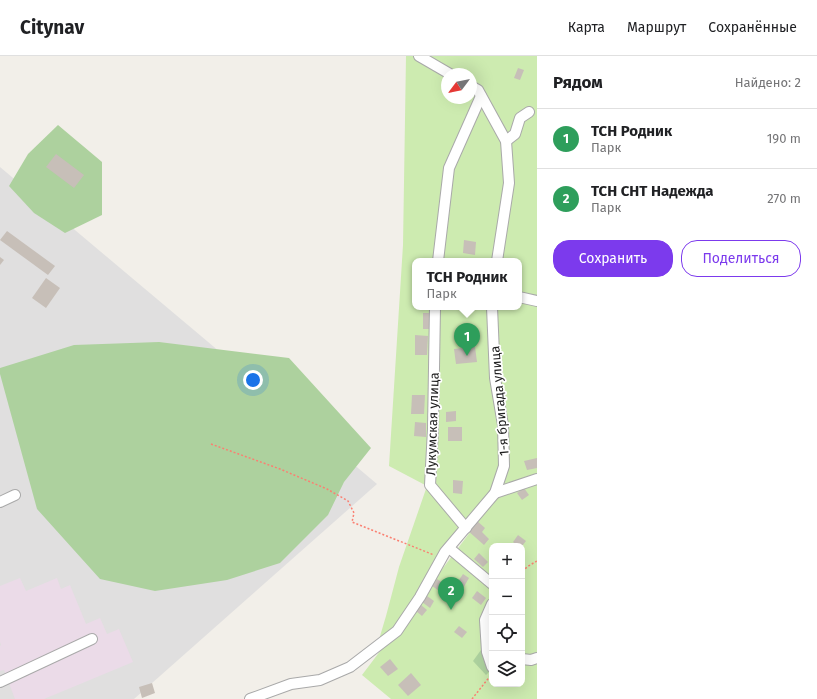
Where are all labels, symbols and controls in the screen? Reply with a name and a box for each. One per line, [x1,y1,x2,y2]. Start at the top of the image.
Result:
text: Citynav [20,16,84,39]
text: Карта [568,19,605,36]
text: Маршрут [627,19,686,36]
text: Сохранённые [708,19,797,36]
north arrow [441,68,477,104]
text: Рядом [553,72,603,93]
text: Найдено: 2 [735,75,801,90]
text: ТСН Родник [591,122,672,140]
text: 1 [563,131,569,146]
text: 190 m [767,131,801,146]
text: Парк [591,140,621,155]
text: ТСН СНТ Надежда [591,182,714,200]
text: 2 [563,191,569,206]
text: 270 m [767,191,801,206]
text: Парк [591,200,621,215]
button: Сохранить [553,240,673,277]
button: Поделиться [681,240,801,277]
popup [412,258,522,310]
text: ТСН Родник [426,268,508,286]
text: Парк [426,286,457,301]
pin: 1 [454,323,480,356]
street label: 1-я бригада улица [487,345,512,457]
your location [243,370,263,390]
street label: Лукумская улица [423,372,442,476]
map controls [489,543,525,687]
button: + [489,543,525,579]
pin: 2 [438,577,464,610]
button: − [489,579,525,615]
button: locate [489,615,525,651]
button: layers [489,651,525,687]

